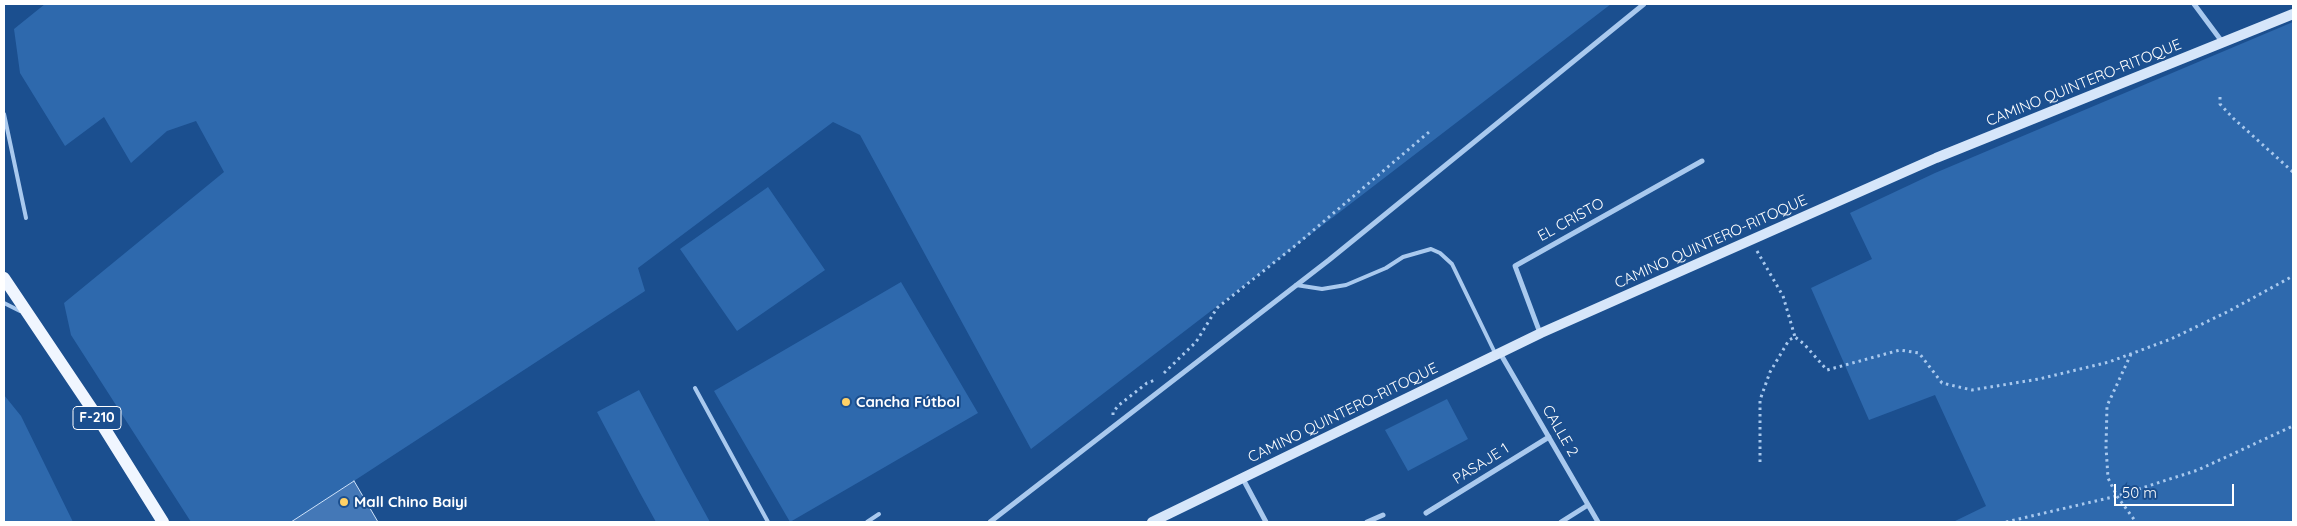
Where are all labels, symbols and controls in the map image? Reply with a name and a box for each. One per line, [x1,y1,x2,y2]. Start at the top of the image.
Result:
street label: CAMINO QUINTERO-RITOQUE [1984,36,2184,130]
street label: CAMINO QUINTERO-RITOQUE [1612,191,1810,293]
street label: EL CRISTO [1535,194,1607,246]
street label: CAMINO QUINTERO-RITOQUE [1245,359,1441,467]
place label: Cancha Fútbol [856,393,960,411]
marker: Cancha Fútbol [840,396,852,408]
street label: CALLE 2 [1538,402,1582,460]
road number: F-210 [73,406,121,429]
street label: PASAJE 1 [1450,440,1512,488]
scale bar [2117,474,2237,506]
text: 50 m [2122,483,2157,502]
place label: Mall Chino Baiyi [354,493,467,511]
marker: Mall Chino Baiyi [338,496,350,508]

